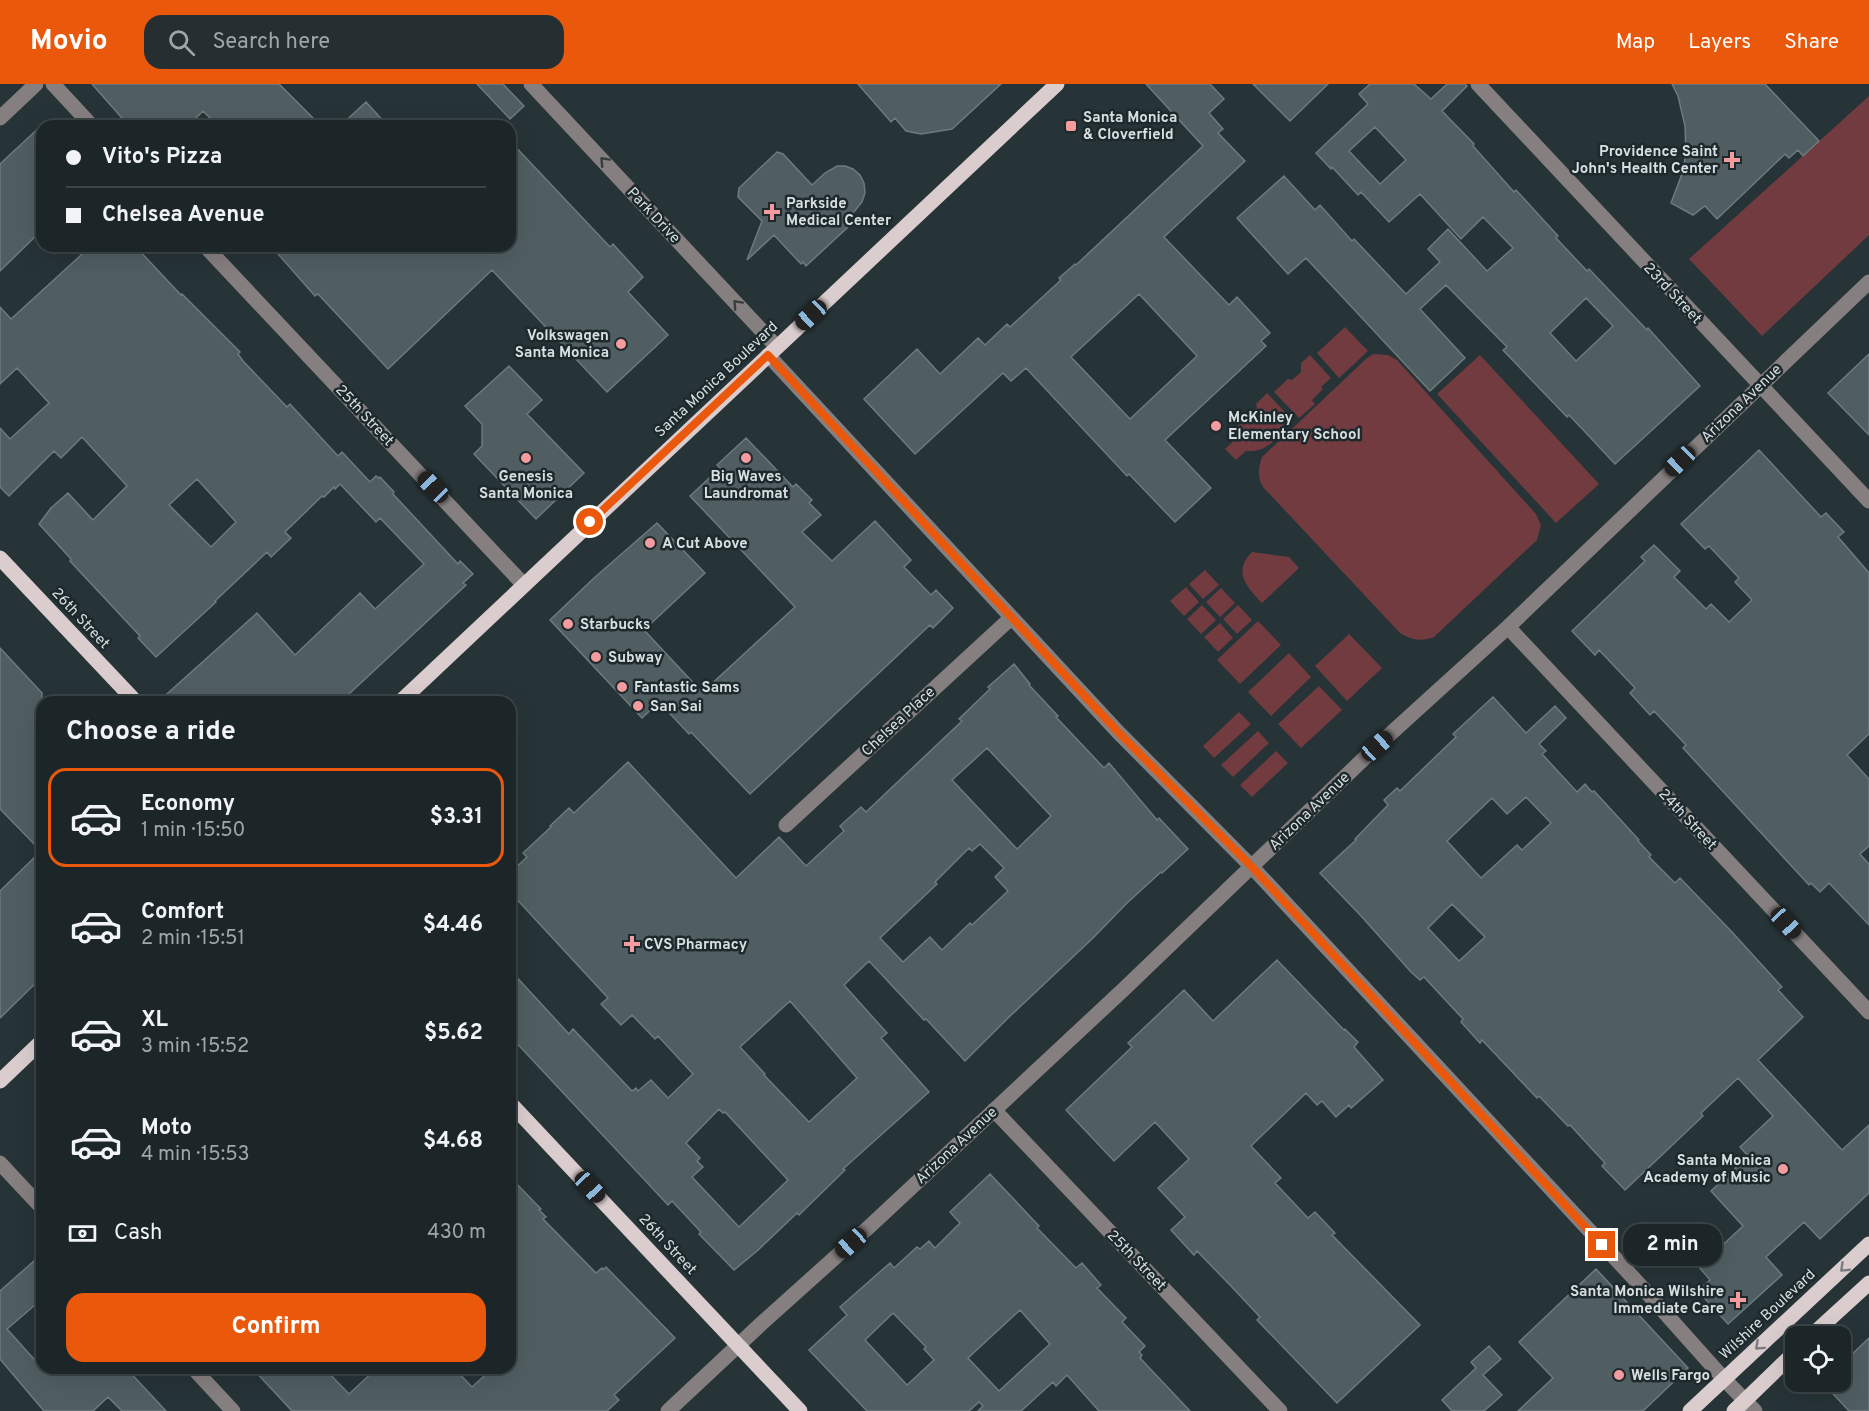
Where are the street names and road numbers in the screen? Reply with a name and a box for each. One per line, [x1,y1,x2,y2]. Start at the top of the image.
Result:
street label: Park Drive [622,184,684,248]
street label: 23rd Street [1639,259,1705,329]
street label: Santa Monica Boulevard [651,318,783,442]
street label: Arizona Avenue [1698,361,1786,447]
street label: 25th Street [331,381,397,451]
street label: 26th Street [47,584,113,654]
street label: Chelsea Place [858,683,940,761]
street label: Arizona Avenue [1266,769,1354,855]
street label: 24th Street [1654,785,1720,855]
street label: Arizona Avenue [912,1103,1002,1189]
street label: 26th Street [634,1210,700,1280]
street label: 25th Street [1102,1227,1170,1295]
street label: Wilshire Boulevard [1716,1266,1820,1365]

